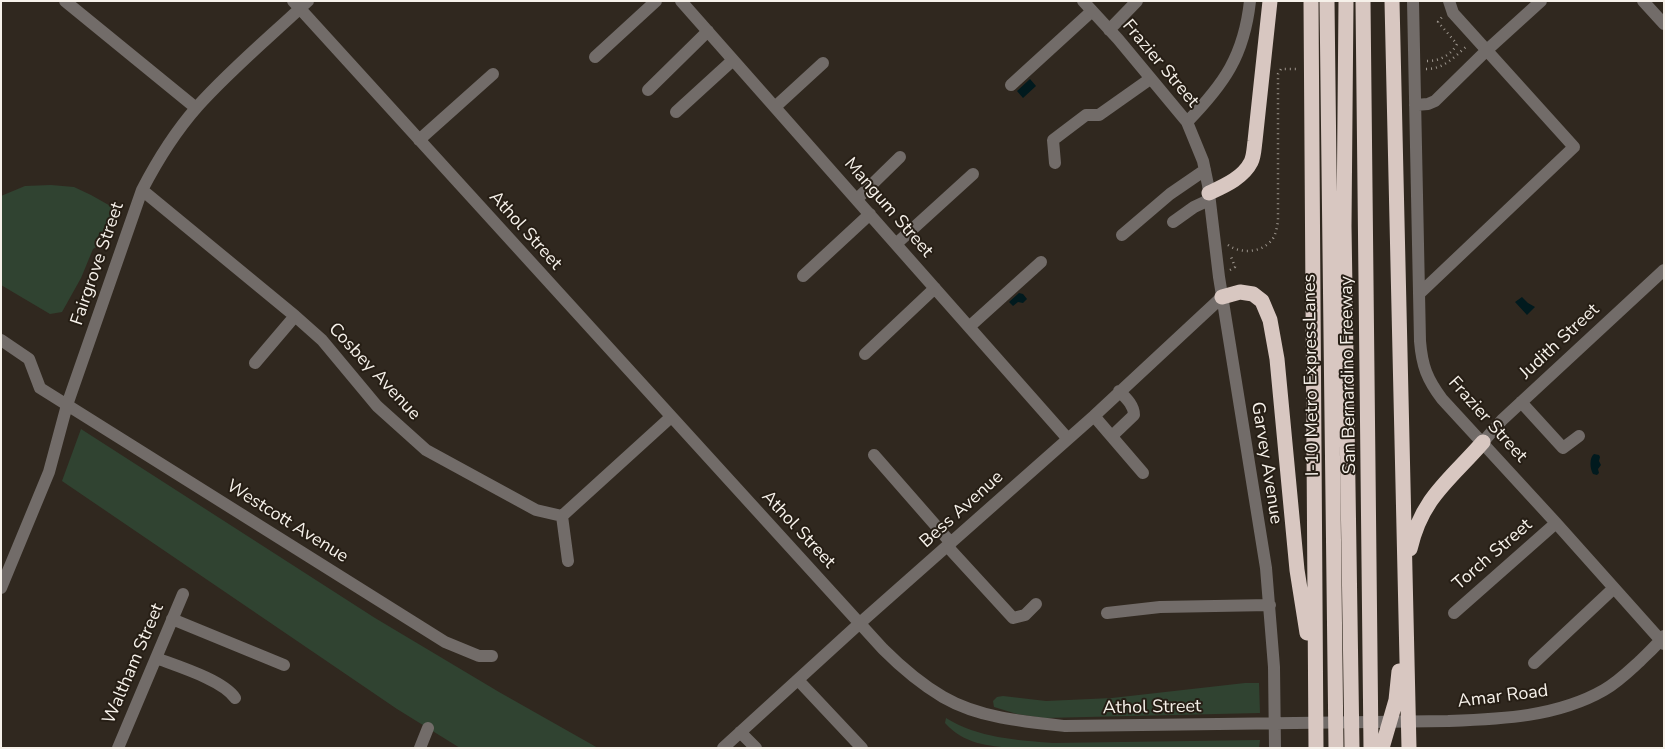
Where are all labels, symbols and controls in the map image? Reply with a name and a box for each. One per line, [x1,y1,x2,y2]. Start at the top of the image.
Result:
street label: Frazier Street [1117,16,1203,112]
street label: Mangum Street [839,154,937,262]
street label: Athol Street [484,187,566,275]
street label: Fairgrove Street [67,200,129,328]
street label: I-10 Metro ExpressLanes [1299,274,1325,476]
street label: San Bernardino Freeway [1336,276,1362,474]
street label: Judith Street [1516,300,1604,384]
street label: Cosbey Avenue [323,319,425,425]
street label: Frazier Street [1443,373,1531,467]
street label: Garvey Avenue [1246,400,1286,526]
street label: Bess Avenue [916,467,1008,553]
street label: Westcott Avenue [222,476,352,568]
street label: Athol Street [757,487,839,573]
street label: Torch Street [1449,515,1537,595]
street label: Waltham Street [99,601,169,727]
street label: Amar Road [1457,681,1549,713]
street label: Athol Street [1103,696,1201,720]

